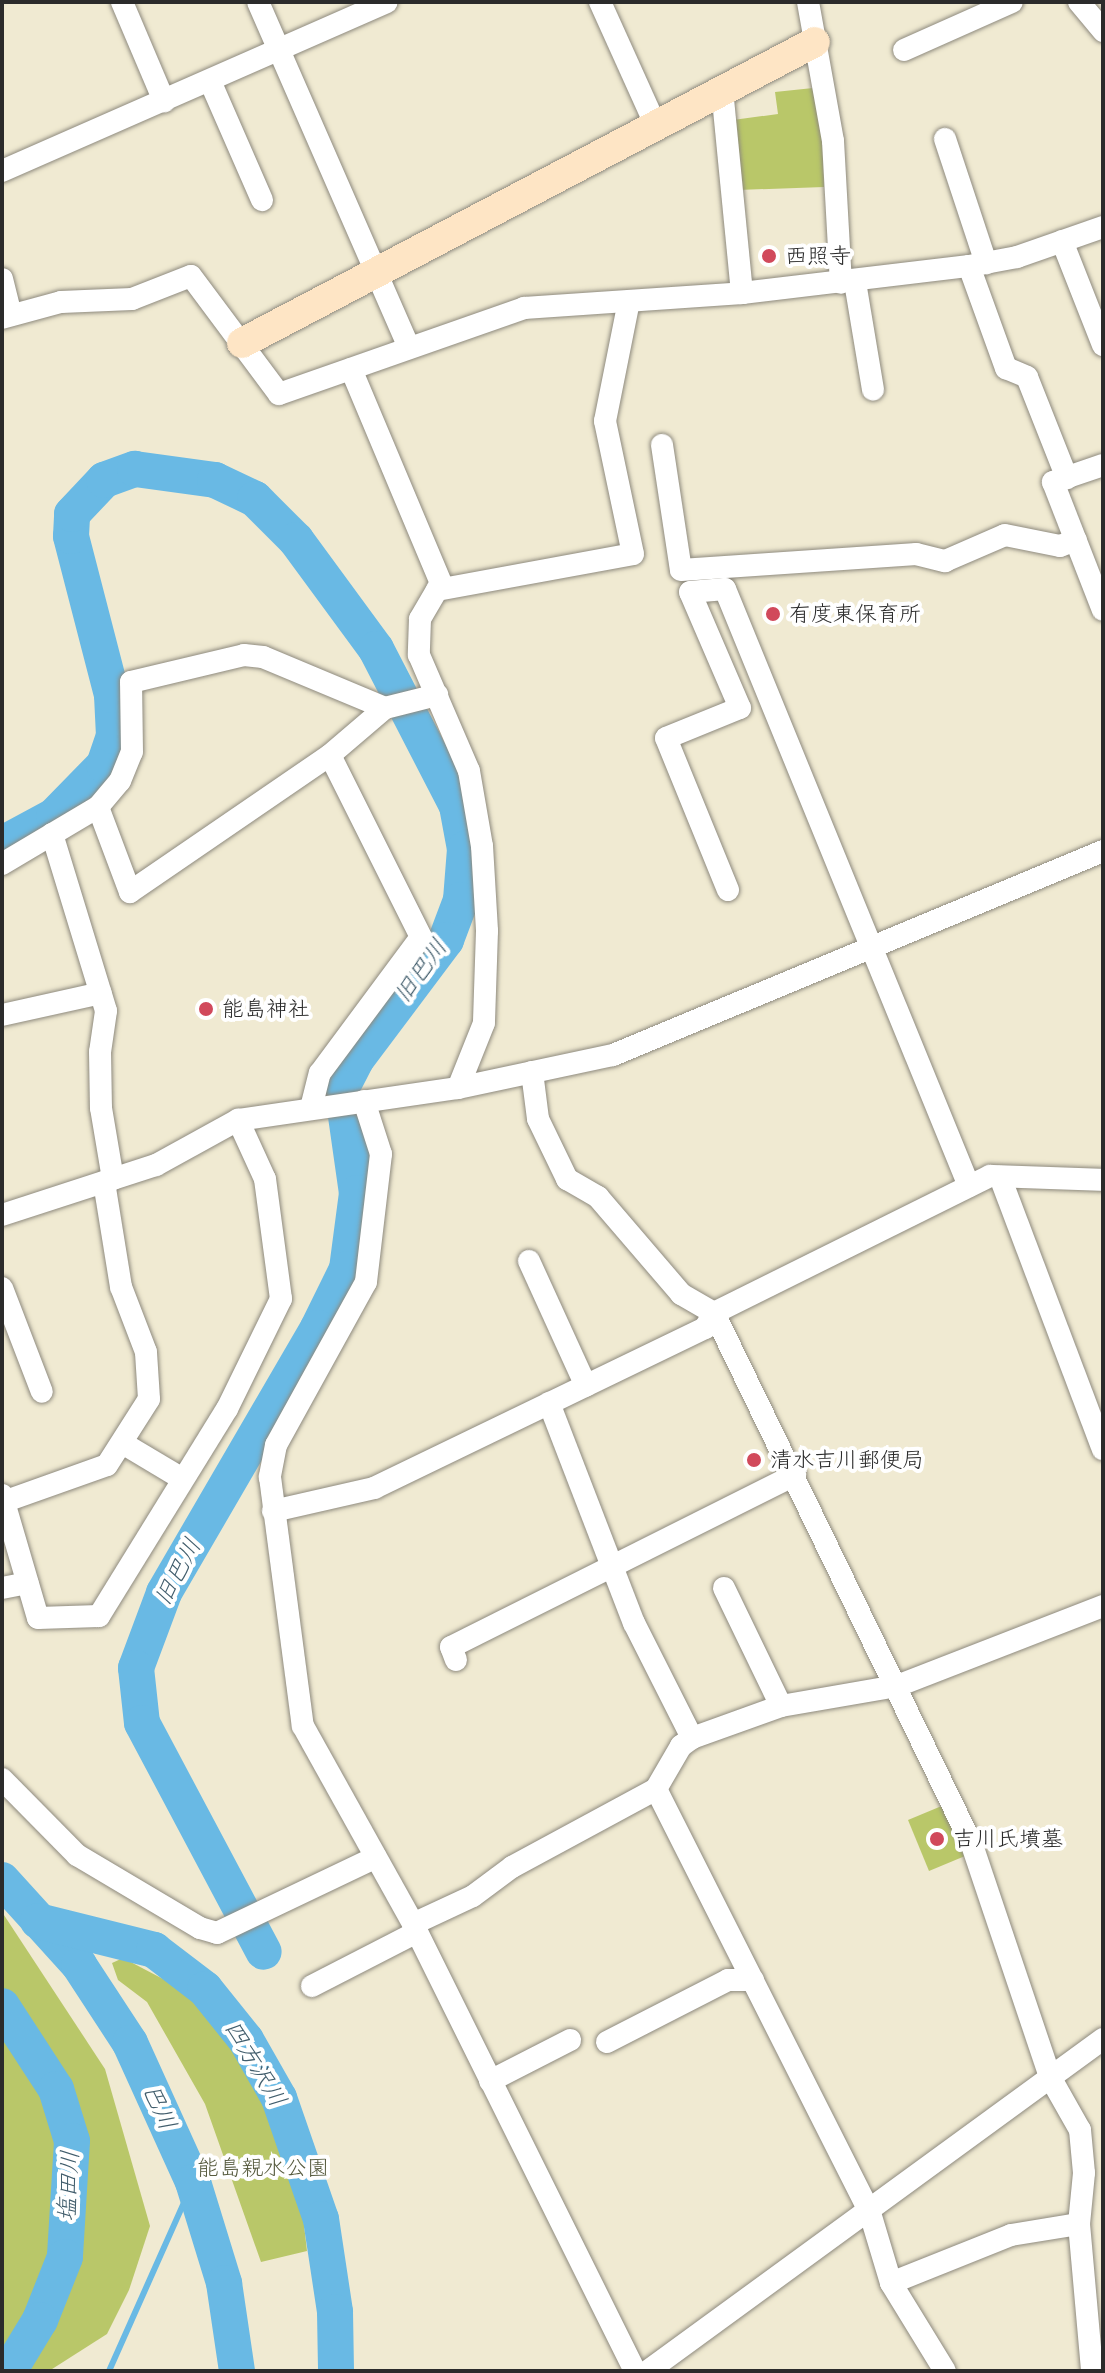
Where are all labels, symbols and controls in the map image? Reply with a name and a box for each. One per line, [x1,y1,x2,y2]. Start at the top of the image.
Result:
place label: 西照寺 [785,243,851,269]
marker: 西照寺 [760,247,778,265]
place label: 有度東保育所 [789,601,921,627]
marker: 有度東保育所 [764,605,782,623]
water label: 旧巴川 [388,933,454,1009]
place label: 能島神社 [222,996,310,1022]
marker: 能島神社 [197,1000,215,1018]
place label: 清水吉川郵便局 [770,1447,924,1473]
marker: 清水吉川郵便局 [745,1451,763,1469]
water label: 旧巴川 [148,1533,208,1611]
place label: 吉川氏墳墓 [953,1826,1063,1852]
marker: 吉川氏墳墓 [928,1830,946,1848]
water label: 四方沢川 [218,2015,292,2113]
water label: 巴川 [136,2079,182,2135]
water label: 塩田川 [53,2149,85,2223]
park label: 能島親水公園 [197,2155,329,2181]

